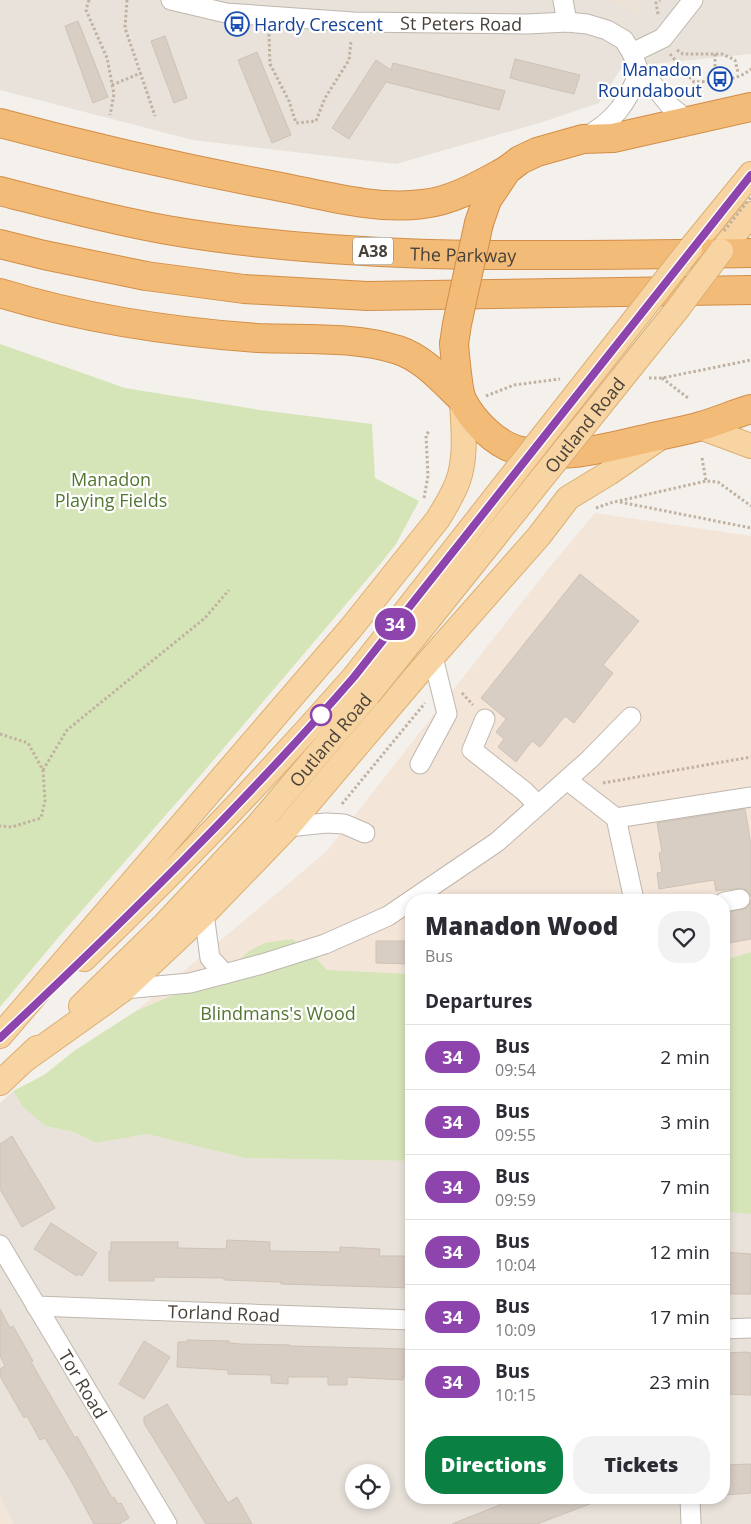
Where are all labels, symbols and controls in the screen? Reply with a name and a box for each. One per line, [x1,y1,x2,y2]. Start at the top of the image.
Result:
bus stop icon: Hardy Crescent [224,11,250,37]
street label: St Peters Road [400,11,522,36]
place label: Hardy Crescent [254,12,383,36]
place label: Manadon Roundabout [598,57,702,102]
bus stop icon: Manadon Roundabout [707,66,733,92]
road number: A38 [353,238,393,264]
street label: The Parkway [410,241,517,267]
street label: Outland Road [539,372,630,478]
park label: Manadon Playing Fields [55,467,167,512]
line badge: 34 [372,608,418,640]
text: 34 [385,612,405,636]
street label: Outland Road [284,688,377,792]
unlabelled marker [310,704,332,726]
text: Manadon Wood [425,909,618,942]
button: heart [658,911,710,963]
text: Bus [425,945,453,967]
text: Departures [425,988,532,1014]
park label: Blindmans's Wood [200,1001,356,1025]
text: Bus [495,1033,530,1059]
text: 2 min [660,1044,710,1070]
text: 34 [442,1045,463,1069]
text: 09:54 [495,1059,536,1081]
text: Bus [495,1098,530,1124]
text: 3 min [660,1109,710,1135]
text: 34 [442,1110,463,1134]
text: 09:55 [495,1124,536,1146]
text: Bus [495,1163,530,1189]
text: 7 min [660,1174,710,1200]
text: 34 [442,1175,463,1199]
text: 09:59 [495,1189,536,1211]
text: Bus [495,1228,530,1254]
text: 12 min [649,1239,710,1265]
text: 34 [442,1240,463,1264]
text: 10:04 [495,1254,536,1276]
text: Bus [495,1293,530,1319]
street label: Torland Road [167,1299,280,1327]
text: 17 min [649,1304,710,1330]
text: 34 [442,1305,463,1329]
text: 10:09 [495,1319,536,1341]
street label: Tor Road [53,1345,113,1423]
text: Bus [495,1358,530,1384]
text: 23 min [649,1369,710,1395]
text: 34 [442,1370,463,1394]
text: 10:15 [495,1384,536,1406]
button: Directions [425,1436,563,1494]
button: Tickets [573,1436,710,1494]
map controls [345,1464,390,1509]
button: locate [345,1464,390,1509]

